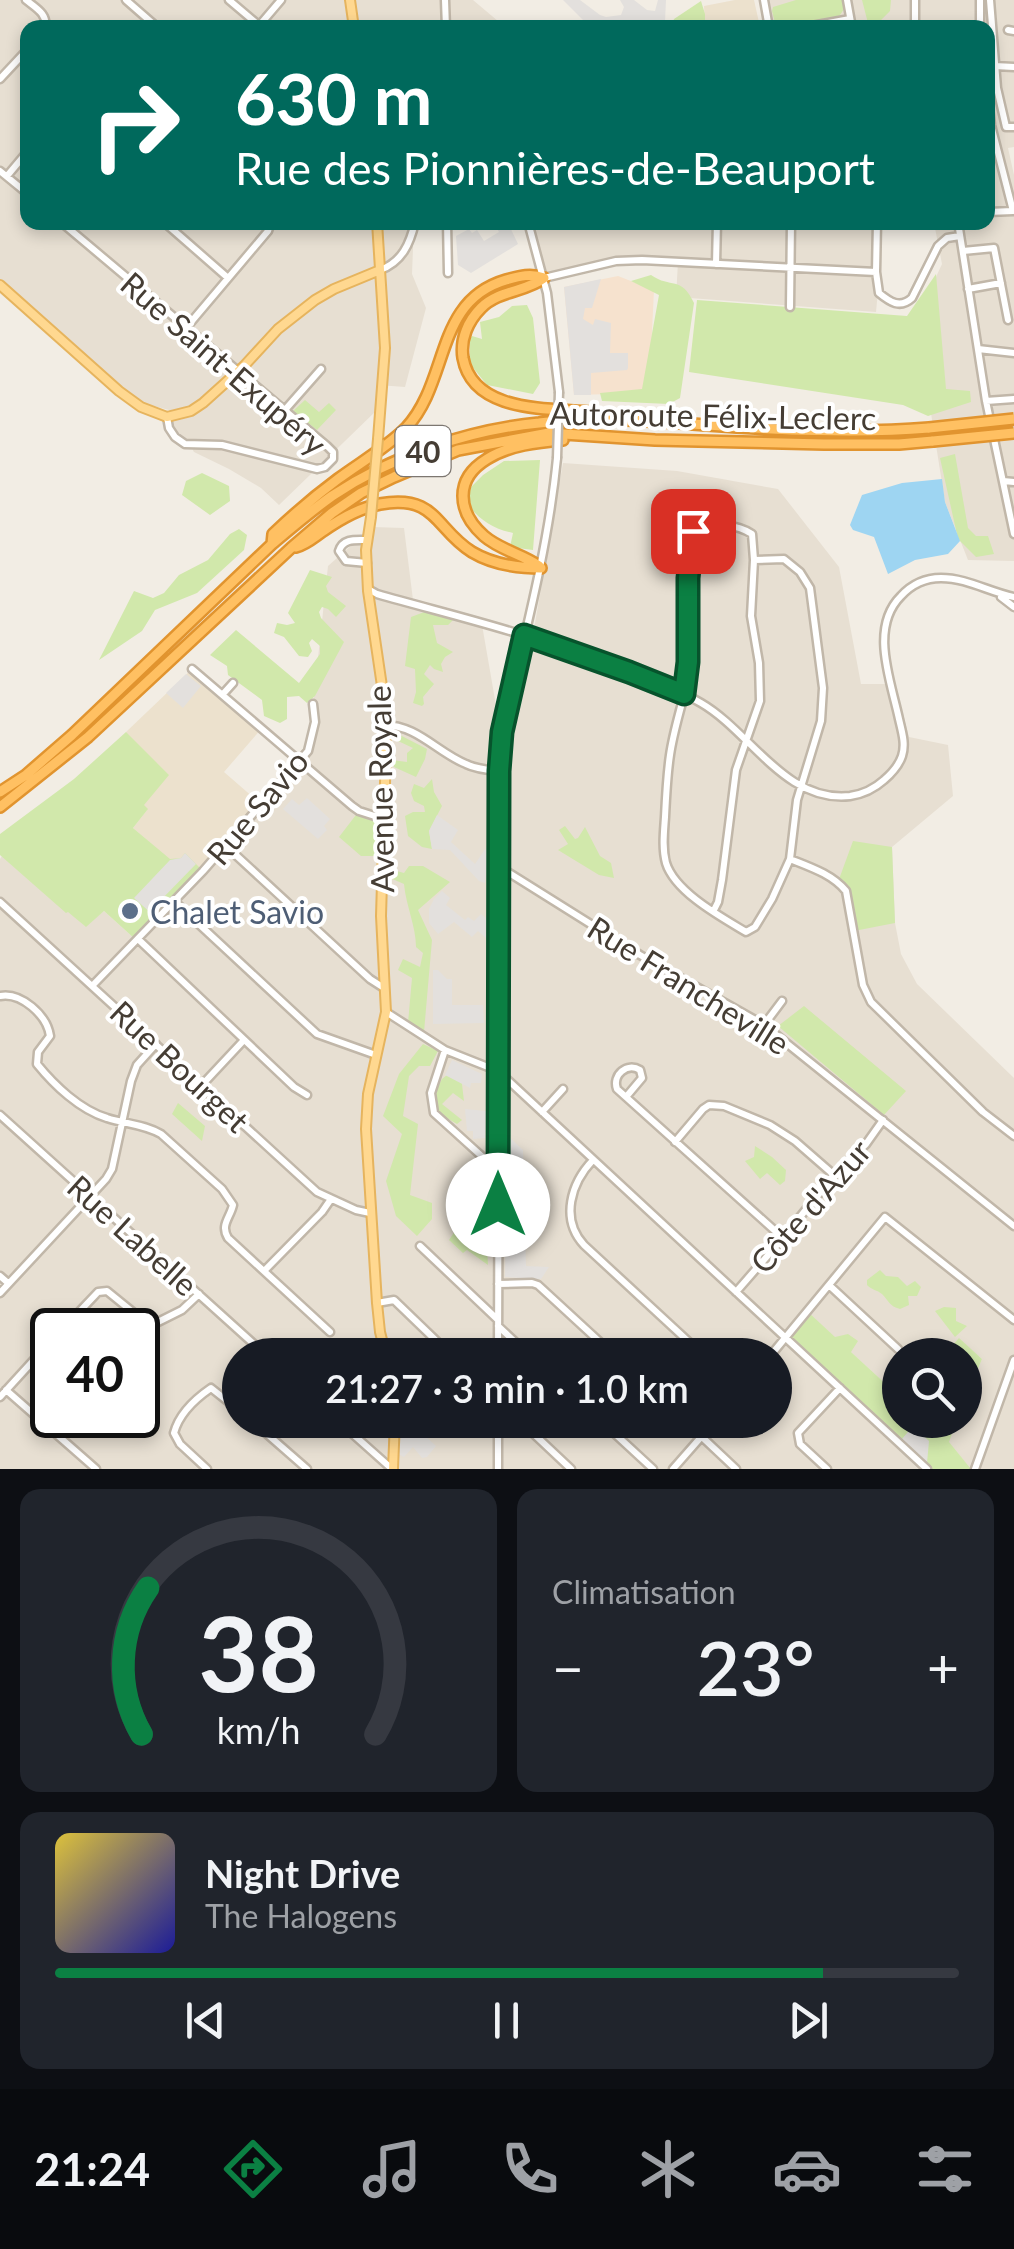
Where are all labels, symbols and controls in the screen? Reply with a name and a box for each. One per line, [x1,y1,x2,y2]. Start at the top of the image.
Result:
text: 630 m [235,56,432,140]
icon: right [70,60,200,190]
text: Rue des Pionnières-de-Beauport [235,141,875,195]
street label: Rue Saint-Exupéry [113,263,335,463]
street label: Autoroute Félix-Leclerc [549,393,877,437]
road number: 40 [396,426,450,476]
pin [651,489,736,574]
icon: arrive [666,504,721,559]
street label: Avenue Royale [359,685,401,893]
street label: Rue Savio [198,742,316,872]
place label: Chalet Savio [150,892,324,931]
marker: Chalet Savio [119,900,141,922]
street label: Rue Francheville [581,908,797,1062]
street label: Rue Bourget [103,992,258,1140]
street label: Côte d'Azur [742,1131,879,1281]
position arrow [446,1153,550,1257]
street label: Rue Labelle [60,1166,206,1304]
speed limit sign: 40 [30,1308,160,1438]
map controls [882,1338,982,1438]
button: search [882,1338,982,1438]
text: 21:27 · 3 min · 1.0 km [325,1365,689,1411]
text: Climatisation [552,1572,736,1611]
text: 38 [198,1589,319,1714]
text: 23° [696,1622,815,1712]
text: − [552,1634,584,1700]
text: + [927,1634,959,1700]
text: km/h [217,1709,300,1752]
text: Night Drive [205,1850,400,1896]
text: The Halogens [205,1896,397,1935]
icon: previous [178,1993,233,2048]
icon: pause [479,1993,534,2048]
icon: next [781,1993,836,2048]
icon: directions [218,2134,288,2204]
icon: music [357,2134,427,2204]
icon: phone [495,2134,565,2204]
icon: climate [633,2134,703,2204]
icon: car [772,2134,842,2204]
icon: filters [910,2134,980,2204]
text: 21:24 [34,2142,150,2196]

